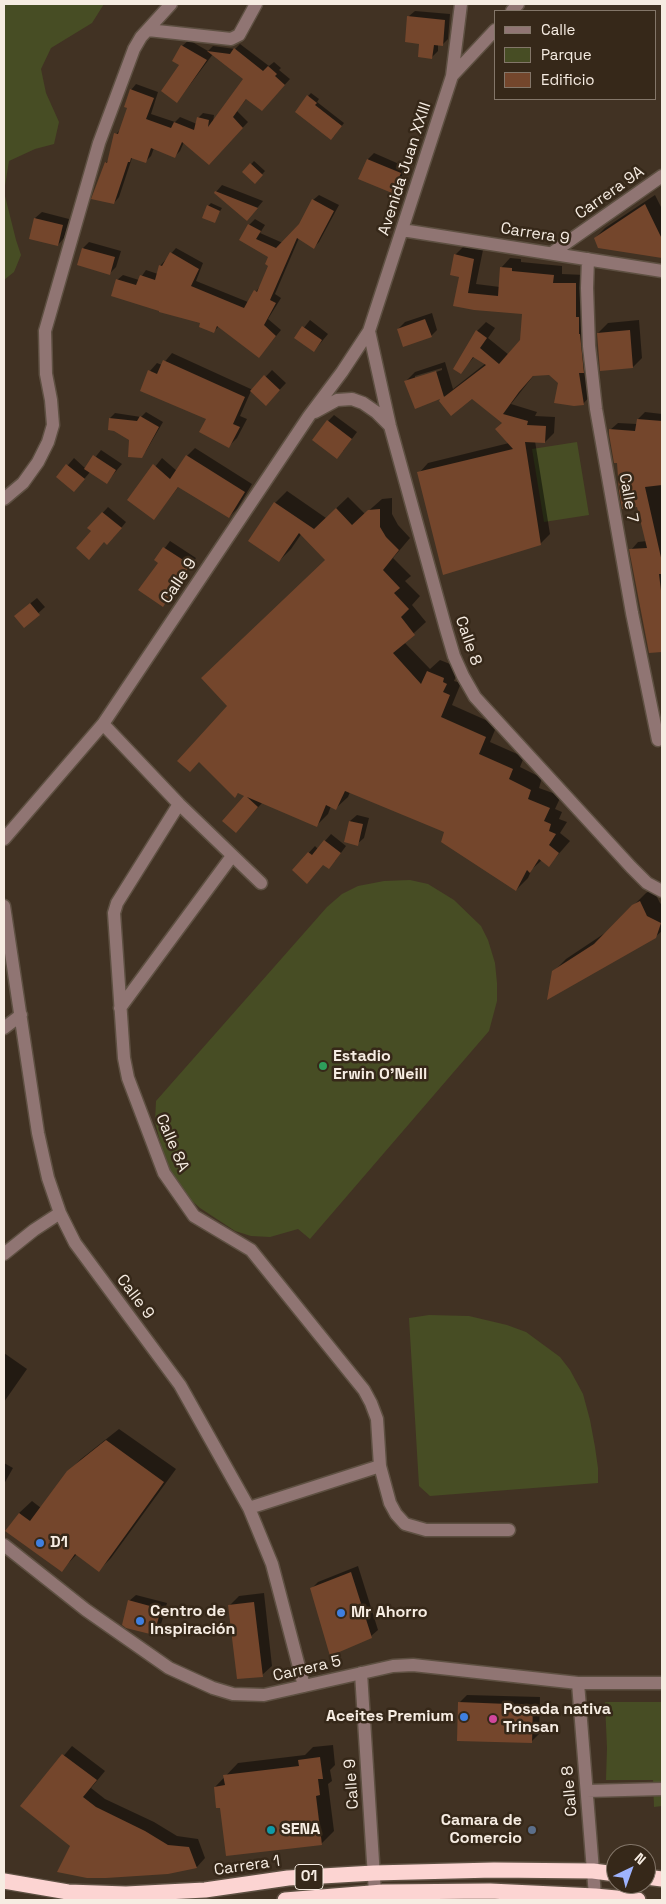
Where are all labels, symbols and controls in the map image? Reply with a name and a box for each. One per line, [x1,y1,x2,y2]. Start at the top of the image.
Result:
legend [493,10,656,100]
text: Calle [541,20,576,39]
text: Parque [541,45,592,64]
text: Edificio [541,70,595,89]
street label: Avenida Juan XXIII [374,100,436,238]
street label: Carrera 9A [572,162,648,224]
street label: Carrera 9 [499,219,571,249]
street label: Calle 7 [614,472,642,524]
street label: Calle 9 [157,555,201,607]
street label: Calle 8 [451,614,485,668]
place label: Estadio Erwin O'Neill [333,1047,427,1085]
marker: Estadio Erwin O'Neill [317,1060,329,1072]
street label: Calle 8A [151,1111,193,1175]
street label: Calle 9 [112,1271,158,1323]
place label: D1 [50,1533,68,1553]
marker: D1 [34,1537,46,1549]
place label: Centro de Inspiración [150,1602,235,1640]
place label: Mr Ahorro [351,1603,427,1623]
marker: Mr Ahorro [335,1607,347,1619]
marker: Centro de Inspiración [134,1615,146,1627]
street label: Carrera 5 [271,1652,343,1686]
place label: Posada nativa Trinsan [503,1700,611,1738]
place label: Aceites Premium [326,1707,454,1727]
marker: Aceites Premium [458,1711,470,1723]
marker: Posada nativa Trinsan [487,1713,499,1725]
street label: Calle 9 [341,1758,363,1810]
street label: Calle 8 [558,1765,582,1817]
place label: Camara de Comercio [441,1811,522,1849]
place label: SENA [281,1820,320,1840]
marker: SENA [265,1824,277,1836]
marker: Camara de Comercio [526,1824,538,1836]
north arrow [606,1844,656,1894]
text: N [631,1849,650,1868]
street label: Carrera 1 [213,1852,281,1880]
road number: 01 [295,1864,323,1890]

